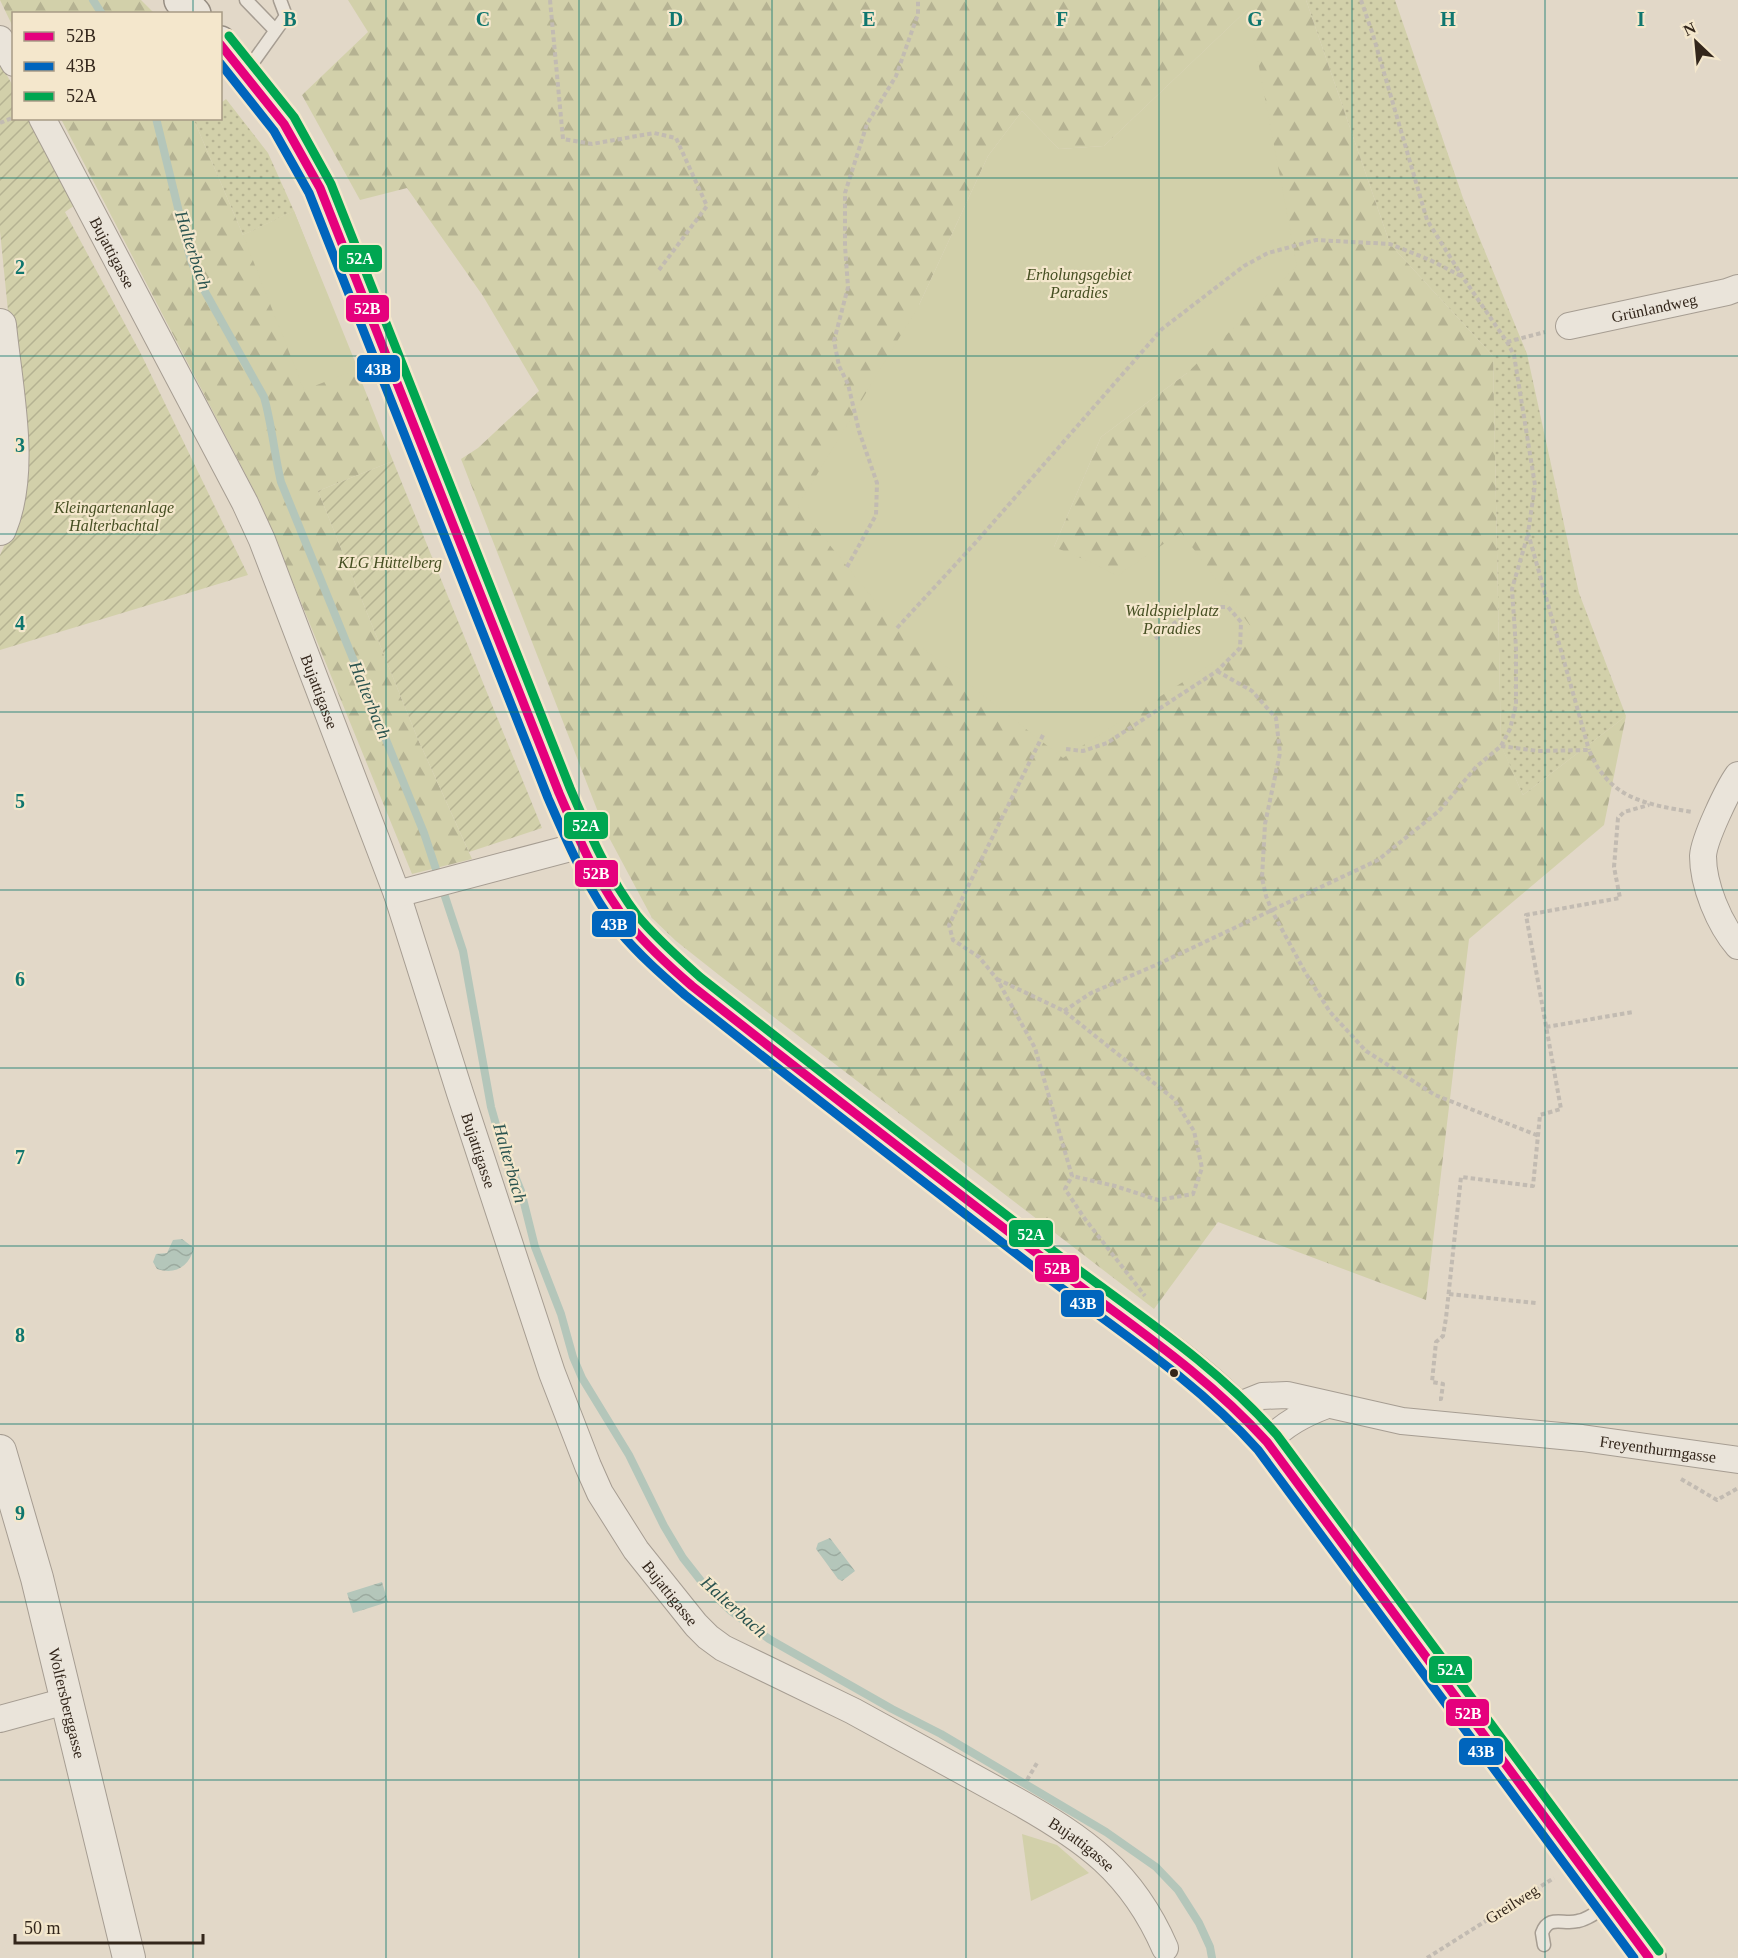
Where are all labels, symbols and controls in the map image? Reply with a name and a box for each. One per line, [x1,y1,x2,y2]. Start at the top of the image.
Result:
text: B [283,8,297,30]
text: C [476,8,490,30]
text: D [669,8,683,30]
text: E [862,8,876,30]
text: F [1056,8,1068,30]
text: G [1247,8,1263,30]
text: H [1440,8,1456,30]
text: I [1637,8,1645,30]
legend [12,12,222,120]
north arrow [1666,12,1726,72]
text: N [1681,19,1699,39]
text: 52B [66,26,96,46]
text: 43B [66,56,96,76]
text: 52A [66,86,97,106]
water label: Halterbach [171,207,215,292]
street label: Bujattigasse [87,214,139,291]
line badge: 52A [338,244,383,273]
text: 52A [346,250,374,267]
text: 2 [15,256,25,278]
park label: Erholungsgebiet Paradies [1025,266,1132,301]
street label: Grünlandweg [1610,290,1699,325]
line badge: 52B [345,294,390,323]
text: 52B [354,300,381,317]
line badge: 43B [356,354,401,383]
text: 43B [365,361,392,378]
text: 3 [15,434,25,456]
park label: Kleingartenanlage Halterbachtal [53,499,174,534]
park label: KLG Hüttelberg [337,554,442,572]
park label: Waldspielplatz Paradies [1125,602,1220,637]
text: 4 [15,612,25,634]
street label: Bujattigasse [298,652,342,731]
water label: Halterbach [345,657,395,742]
text: 5 [15,790,25,812]
line badge: 52A [563,811,609,840]
text: 52A [572,817,600,834]
line badge: 52B [574,859,619,888]
text: 52B [583,865,610,882]
line badge: 43B [591,910,637,938]
text: 43B [601,916,628,933]
text: 6 [15,968,25,990]
street label: Bujattigasse [459,1111,499,1190]
water label: Halterbach [489,1120,531,1205]
text: 7 [15,1146,25,1168]
line badge: 52A [1008,1219,1054,1248]
text: 52A [1017,1226,1045,1243]
line badge: 52B [1034,1254,1080,1283]
text: 52B [1044,1260,1071,1277]
line badge: 43B [1060,1289,1105,1318]
text: 43B [1070,1295,1097,1312]
text: 8 [15,1324,25,1346]
unlabelled marker [1168,1367,1180,1379]
street label: Freyenthurmgasse [1599,1432,1717,1465]
text: 9 [15,1502,25,1524]
street label: Bujattigasse [639,1557,701,1629]
water label: Halterbach [696,1571,771,1642]
street label: Wolfersberggasse [46,1646,89,1760]
line badge: 52A [1428,1655,1473,1684]
text: 52A [1437,1661,1465,1678]
line badge: 52B [1445,1698,1490,1727]
text: 52B [1455,1705,1482,1722]
line badge: 43B [1458,1737,1504,1766]
text: 43B [1468,1743,1495,1760]
street label: Bujattigasse [1046,1814,1118,1874]
street label: Greilweg [1482,1881,1542,1928]
scale bar [15,1907,202,1945]
text: 50 m [24,1918,61,1938]

